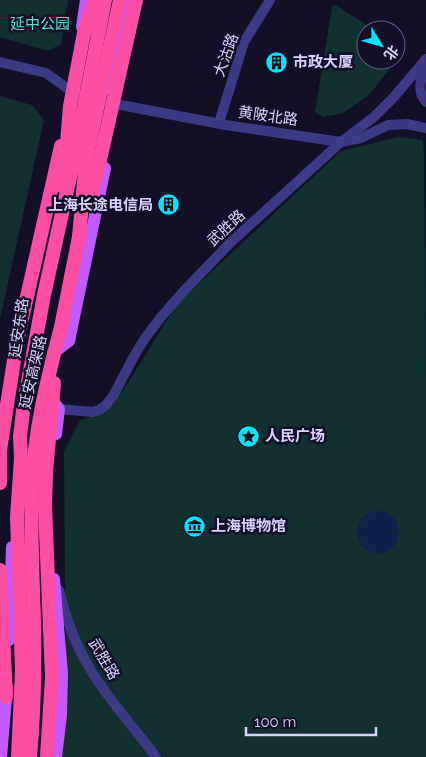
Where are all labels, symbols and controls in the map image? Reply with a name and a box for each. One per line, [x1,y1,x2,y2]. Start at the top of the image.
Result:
park label: 延中公园 [10,15,70,33]
north arrow [356,20,406,70]
street label: 大沽路 [210,31,242,79]
text: 北 [381,42,402,63]
building icon: 市政大厦 [265,50,289,74]
place label: 市政大厦 [293,53,353,71]
street label: 黄陂北路 [237,103,299,129]
building icon: 上海长途电信局 [157,193,181,217]
place label: 上海长途电信局 [48,196,153,214]
street label: 武胜路 [203,206,249,250]
street label: 延安东路 [6,297,32,359]
street label: 延安高架路 [16,333,50,411]
place icon: 人民广场 [237,424,261,448]
place label: 人民广场 [265,427,325,445]
museum icon: 上海博物馆 [183,514,207,538]
place label: 上海博物馆 [211,517,286,535]
street label: 武胜路 [85,635,123,683]
scale bar [246,704,376,736]
text: 100 m [254,713,296,731]

